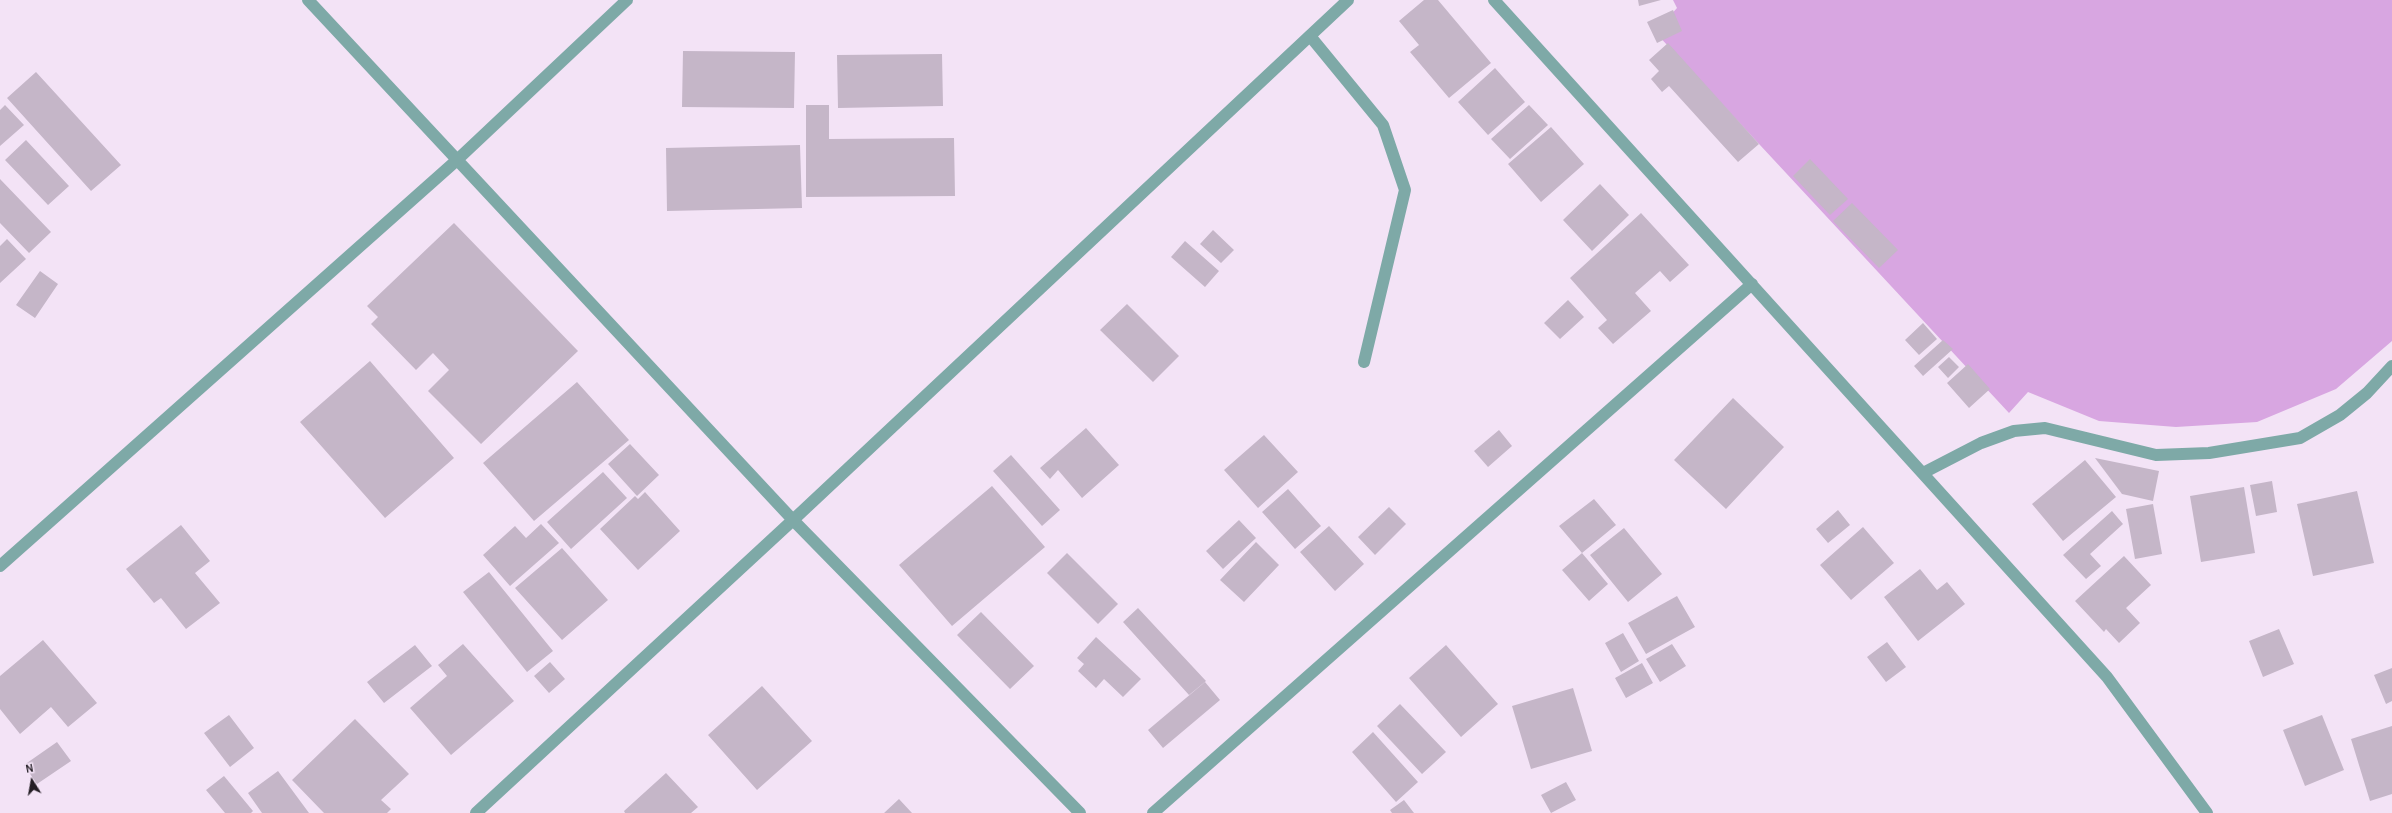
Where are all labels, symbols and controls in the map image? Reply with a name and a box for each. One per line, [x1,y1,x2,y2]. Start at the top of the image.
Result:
north arrow [12,761,52,801]
text: N [24,762,35,776]

